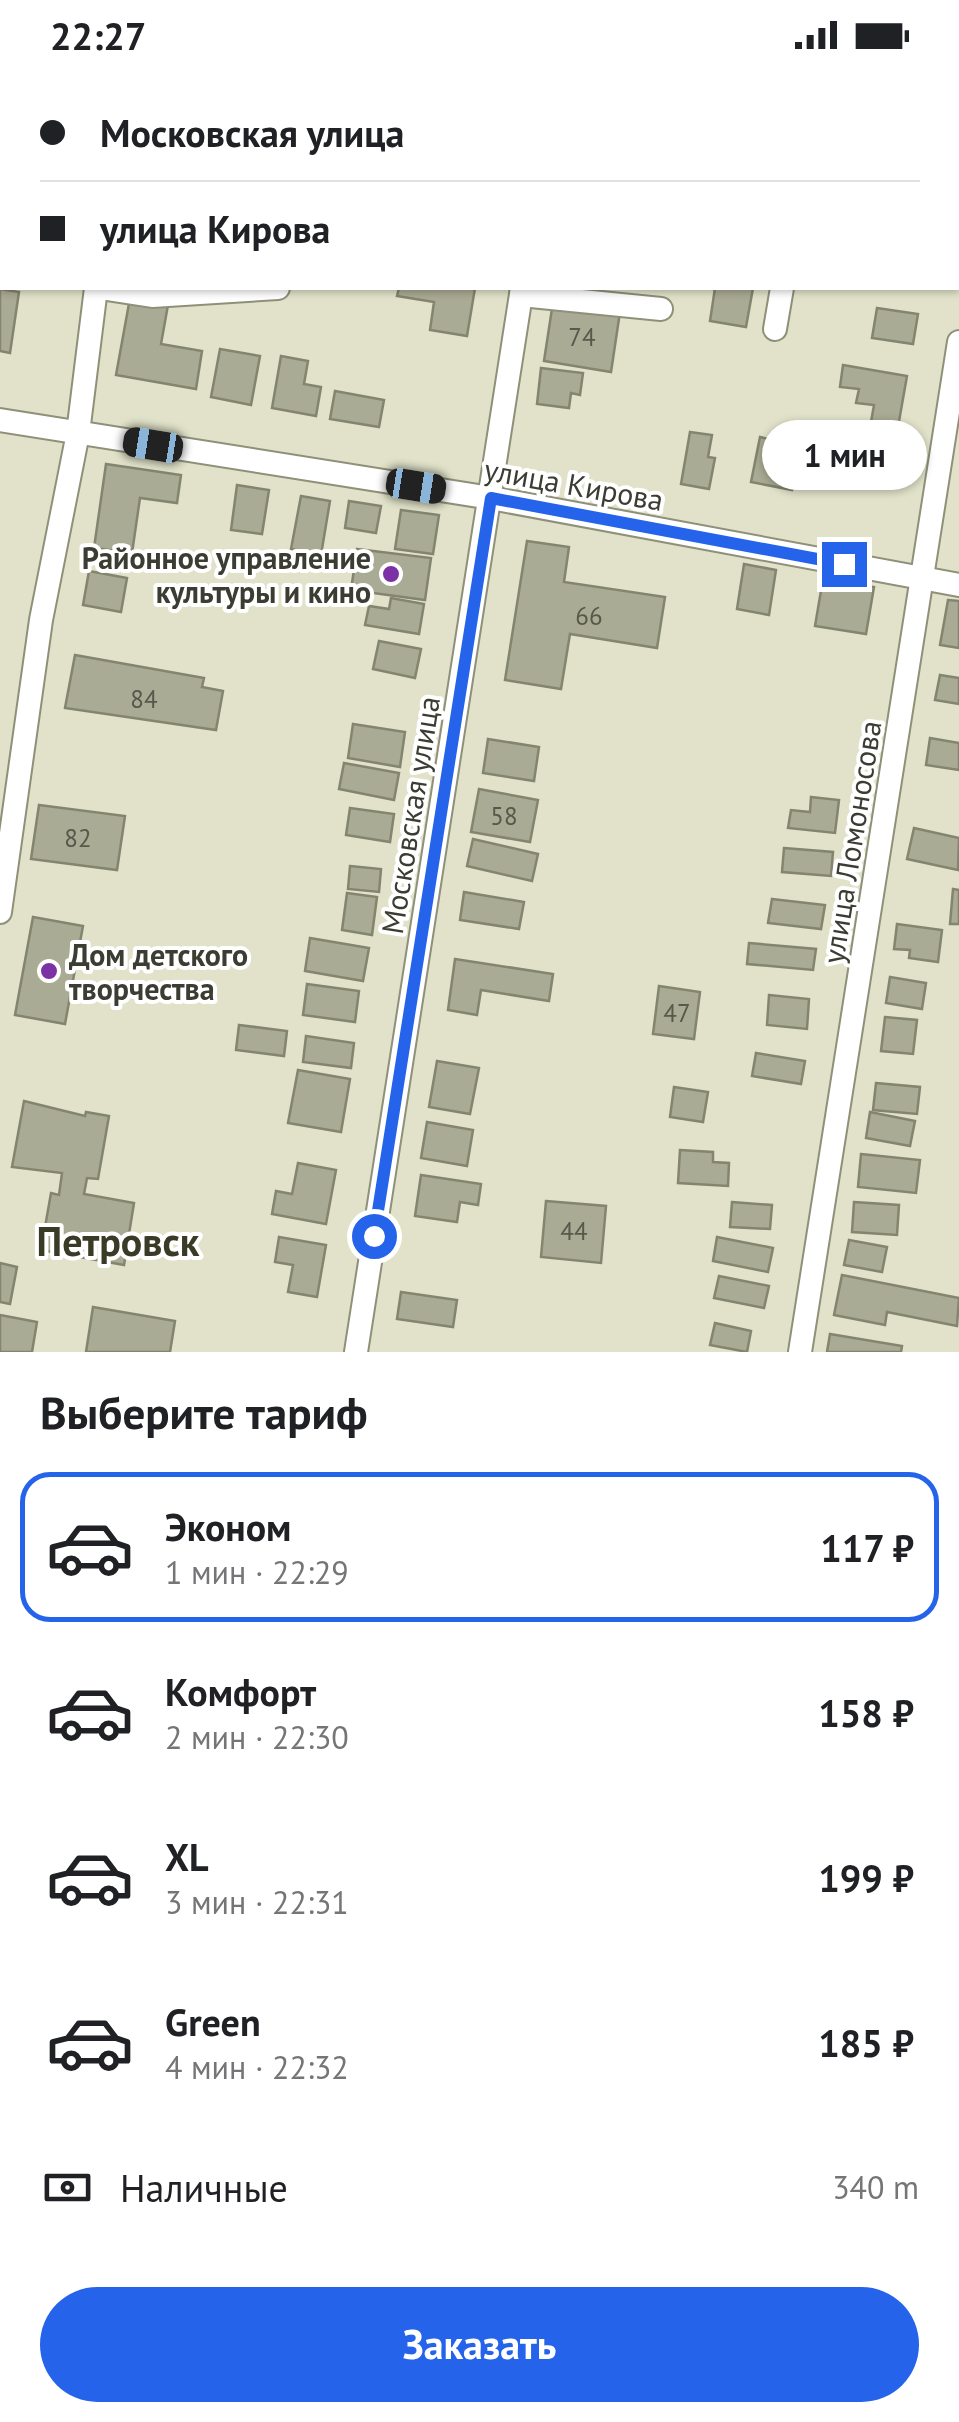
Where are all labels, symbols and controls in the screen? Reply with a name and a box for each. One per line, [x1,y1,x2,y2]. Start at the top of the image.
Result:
text: 22:27 [50,11,146,60]
text: Московская улица [100,108,404,157]
text: улица Кирова [100,204,330,253]
house number: 74 [568,321,596,353]
callout: 1 мин [762,419,926,489]
car [121,425,185,465]
text: 1 мин [803,434,886,476]
street label: улица Кирова [481,449,667,519]
car [384,466,448,506]
place label: Районное управление культуры и кино [82,538,371,611]
route end [822,542,867,587]
marker: Районное управление культуры и кино [380,563,402,585]
house number: 66 [575,600,603,632]
house number: 84 [130,683,158,715]
street label: Московская улица [372,694,448,936]
street label: улица Ломоносова [813,718,889,966]
house number: 58 [490,800,518,832]
house number: 82 [64,822,92,854]
place label: Дом детского творчества [69,935,248,1008]
marker: Дом детского творчества [38,960,60,982]
house number: 47 [663,997,691,1029]
route start [352,1214,397,1259]
district label: Петровск [37,1215,200,1267]
house number: 44 [560,1215,588,1247]
text: Выберите тариф [40,1383,367,1441]
icon: car [45,1502,135,1592]
text: Эконом [165,1502,291,1551]
text: 117 ₽ [820,1523,914,1572]
text: 1 мин · 22:29 [165,1551,349,1593]
icon: car [45,1667,135,1757]
text: Комфорт [165,1667,316,1716]
text: 158 ₽ [818,1688,914,1737]
text: 2 мин · 22:30 [165,1716,349,1758]
icon: car [45,1832,135,1922]
text: XL [165,1832,209,1881]
text: 199 ₽ [818,1853,914,1902]
text: 3 мин · 22:31 [165,1881,349,1923]
icon: car [45,1997,135,2087]
text: Green [165,1997,261,2046]
text: 185 ₽ [818,2018,914,2067]
text: 4 мин · 22:32 [165,2046,349,2088]
icon: cash [40,2160,95,2215]
text: Наличные [120,2163,288,2212]
text: 340 m [832,2166,919,2208]
button: Заказать [40,2287,919,2402]

